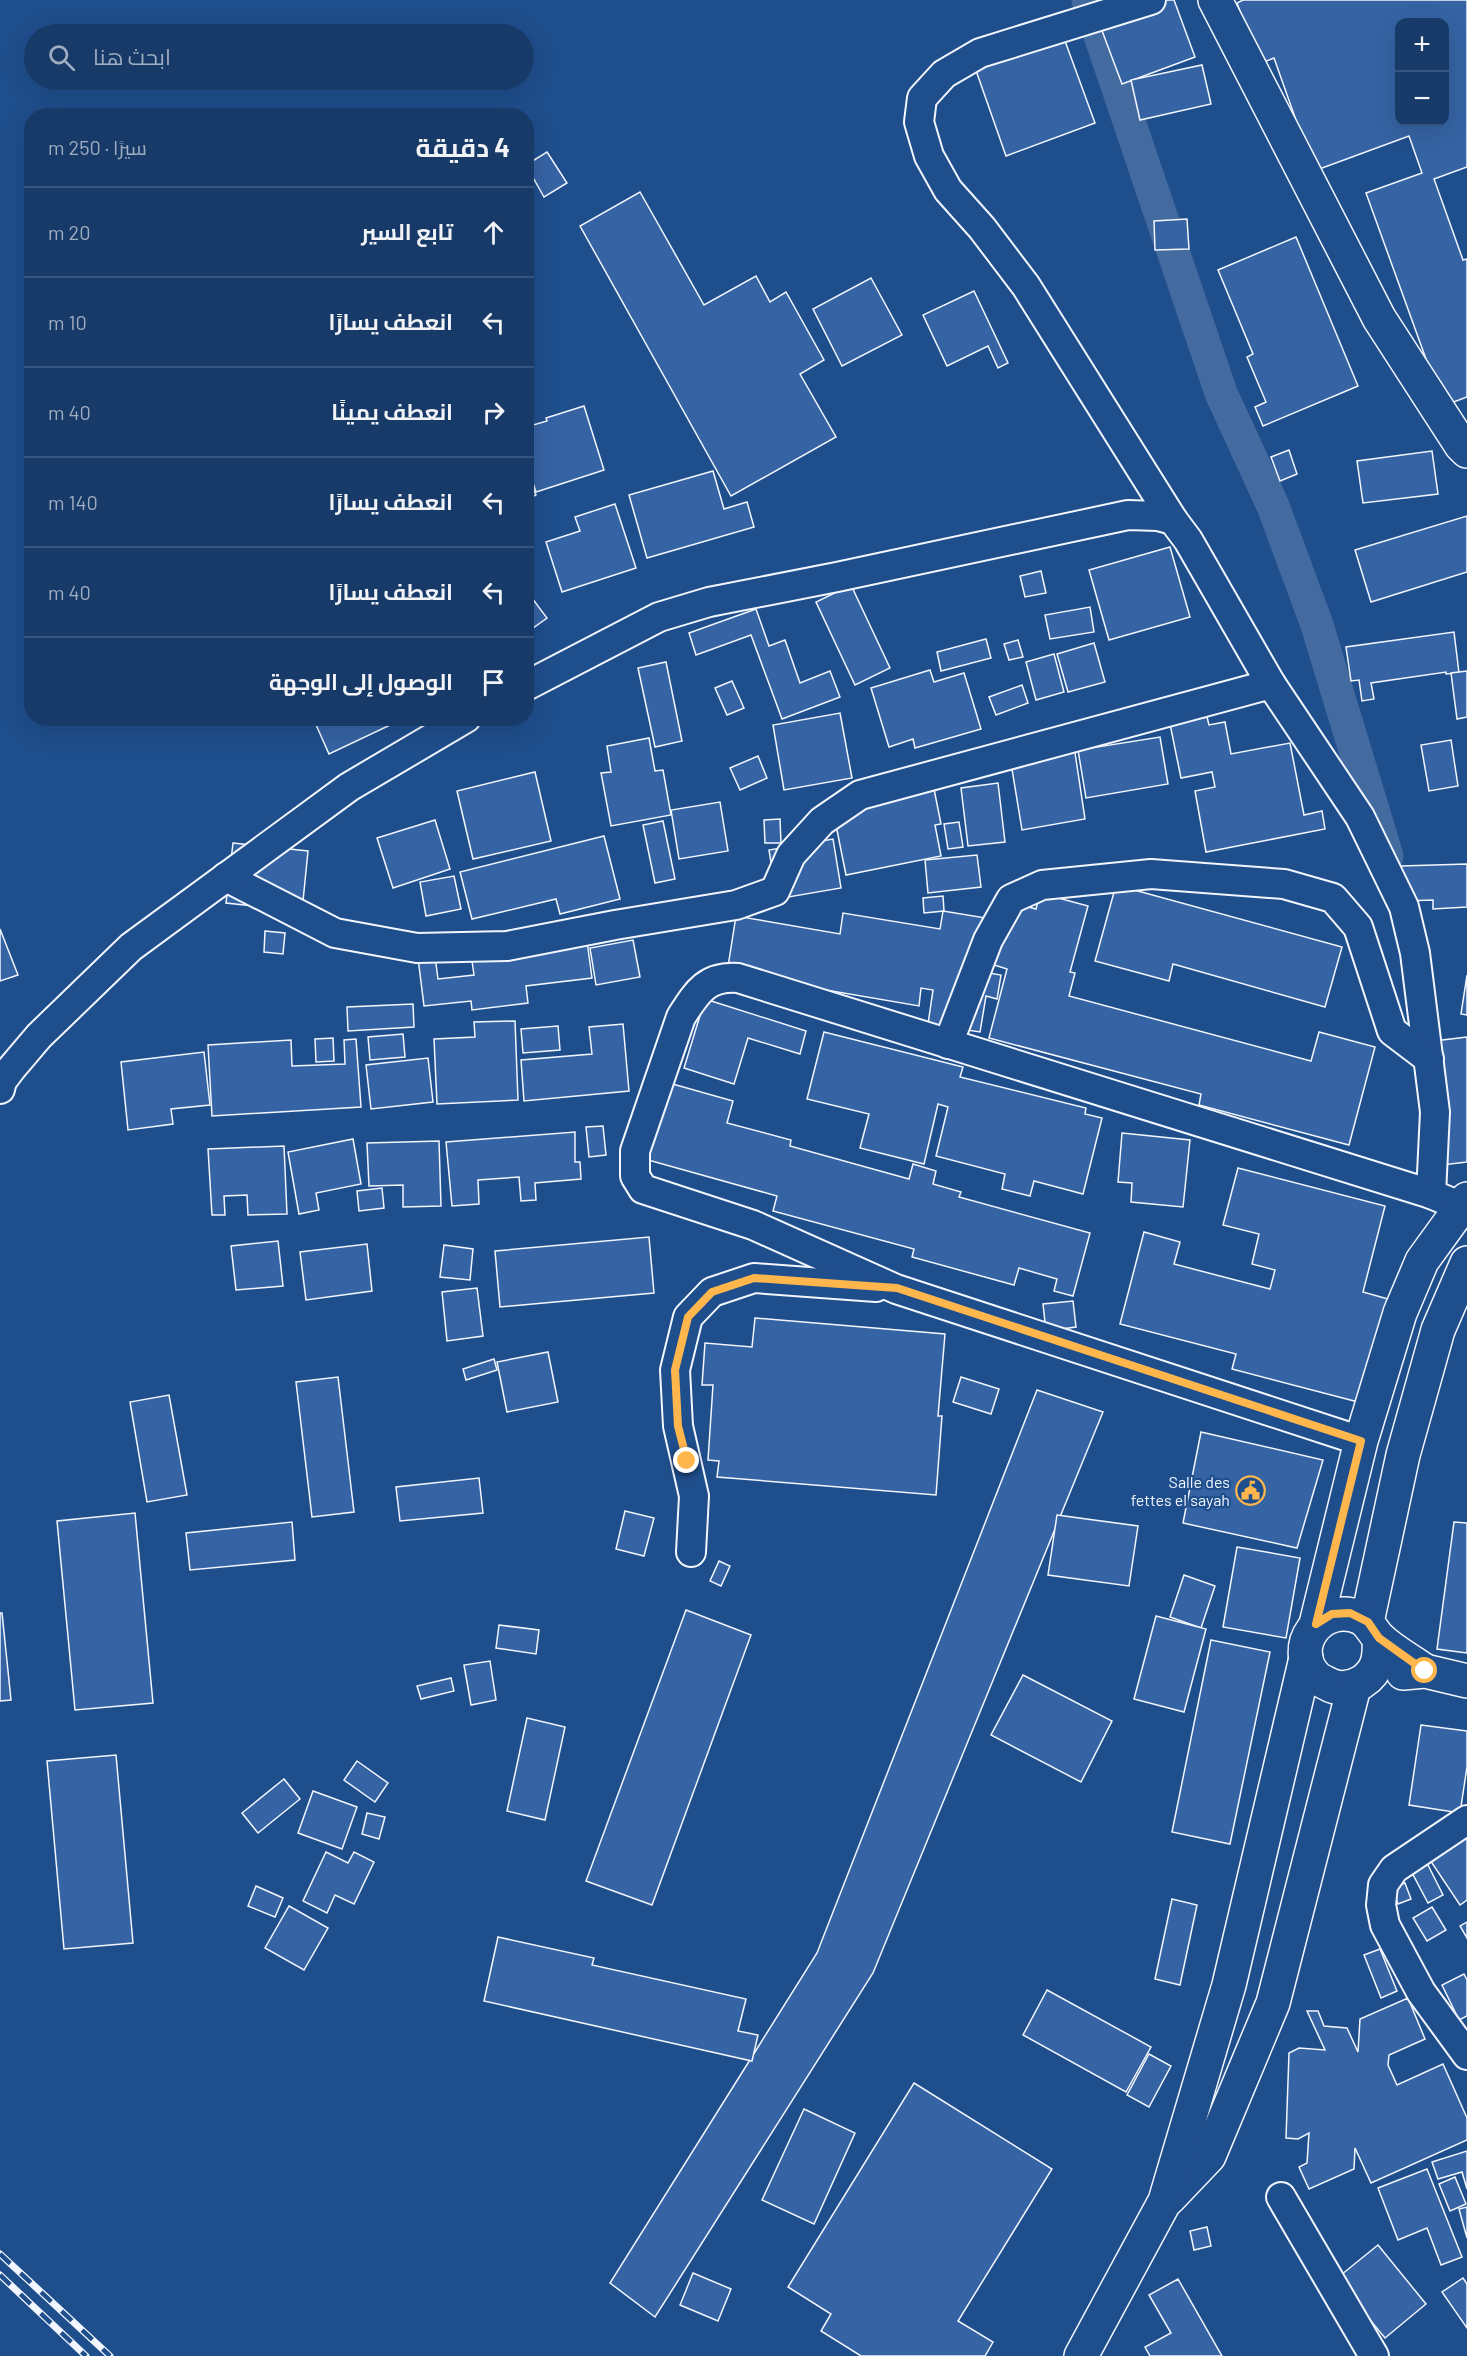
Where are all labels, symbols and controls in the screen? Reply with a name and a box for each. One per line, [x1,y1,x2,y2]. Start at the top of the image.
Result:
map controls [1395,18,1449,126]
button: + [1395,18,1449,72]
search box [24,24,534,90]
icon: search [45,41,78,74]
text: ابحث هنا [93,43,171,69]
button: − [1395,72,1449,126]
text: 4 دقيقة [416,131,510,162]
text: سيرًا · 250 m [48,135,147,159]
icon: ahead [477,216,510,249]
text: تابع السير [361,218,453,244]
text: 20 m [48,220,91,244]
icon: left [477,306,510,339]
text: انعطف يسارًا [329,308,453,334]
text: 10 m [48,310,87,334]
icon: right [477,396,510,429]
text: انعطف يمينًا [331,398,453,424]
text: 40 m [48,400,91,424]
icon: left [477,486,510,519]
text: انعطف يسارًا [329,488,453,514]
text: 140 m [48,490,98,514]
icon: left [477,576,510,609]
text: انعطف يسارًا [329,578,453,604]
text: 40 m [48,580,91,604]
icon: arrive [477,666,510,699]
text: الوصول إلى الوجهة [269,668,453,694]
route end [673,1447,699,1473]
place label: Salle des fettes el sayah [1131,1472,1230,1509]
public building icon: Salle des fettes el sayah [1235,1475,1267,1507]
route start [1411,1657,1437,1683]

